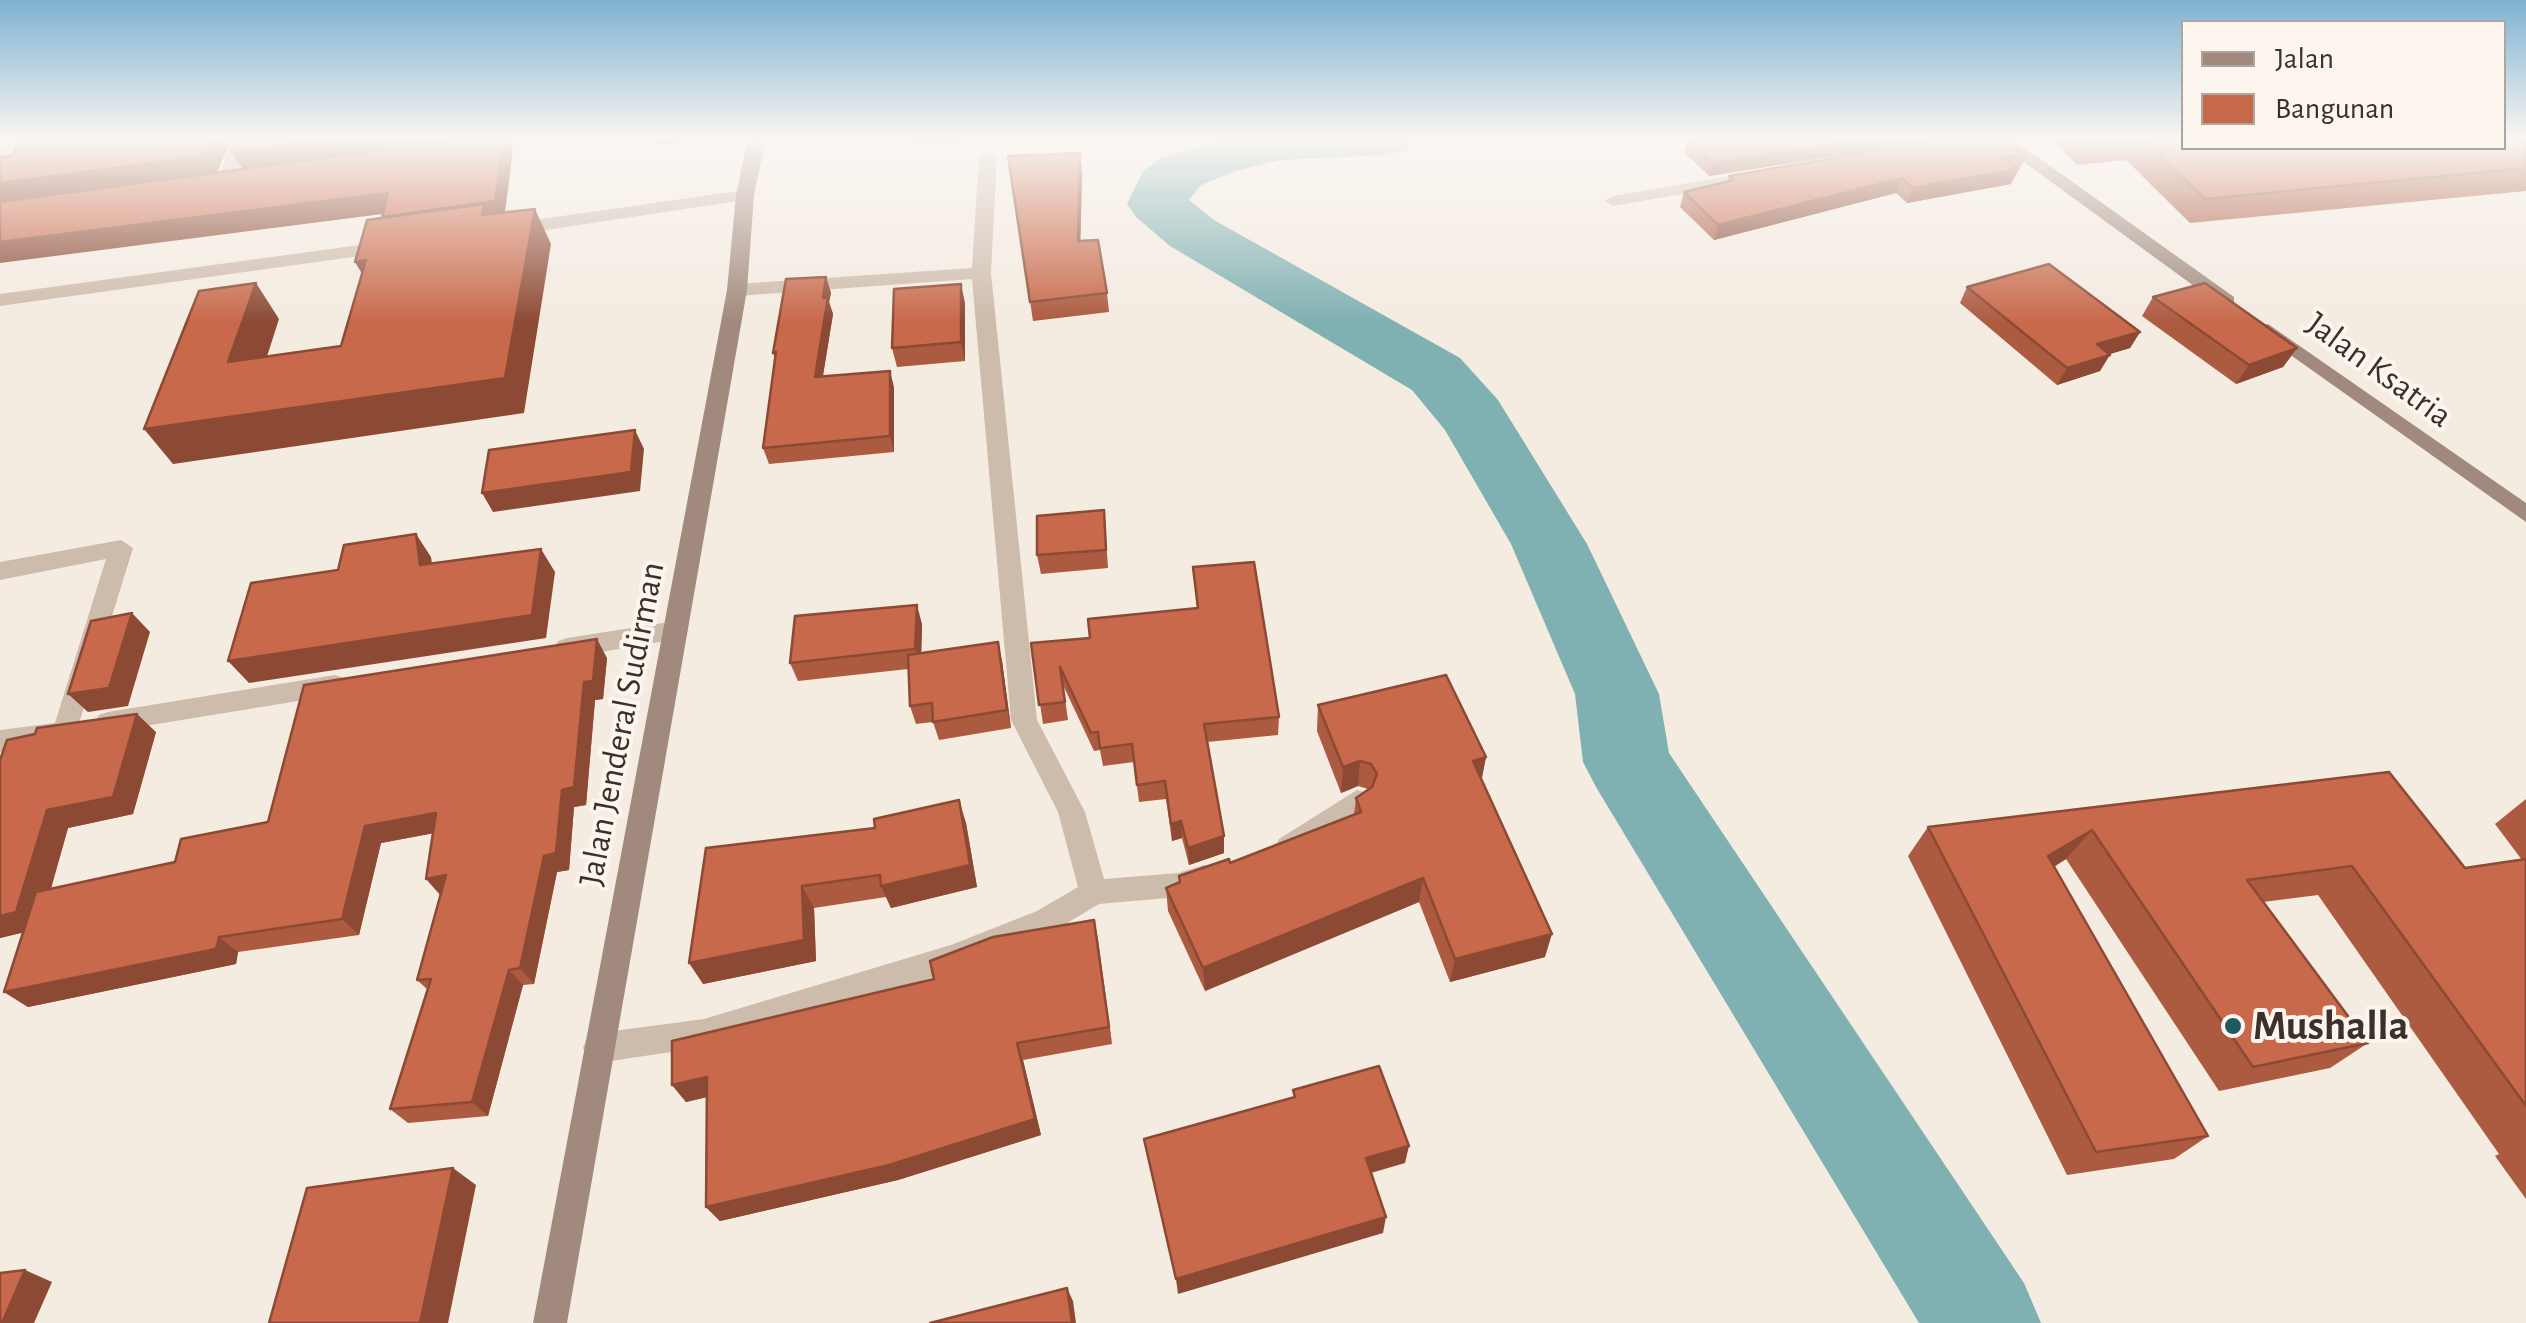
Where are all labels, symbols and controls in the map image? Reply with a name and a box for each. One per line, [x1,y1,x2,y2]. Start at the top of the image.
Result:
legend [2181,20,2506,150]
text: Jalan [2275,44,2334,74]
text: Bangunan [2275,94,2394,124]
street label: Jalan Ksatria [2298,303,2460,437]
street label: Jalan Jenderal Sudirman [570,559,674,889]
place label: Mushalla [2253,1001,2409,1051]
marker: Mushalla [2222,1015,2244,1037]

